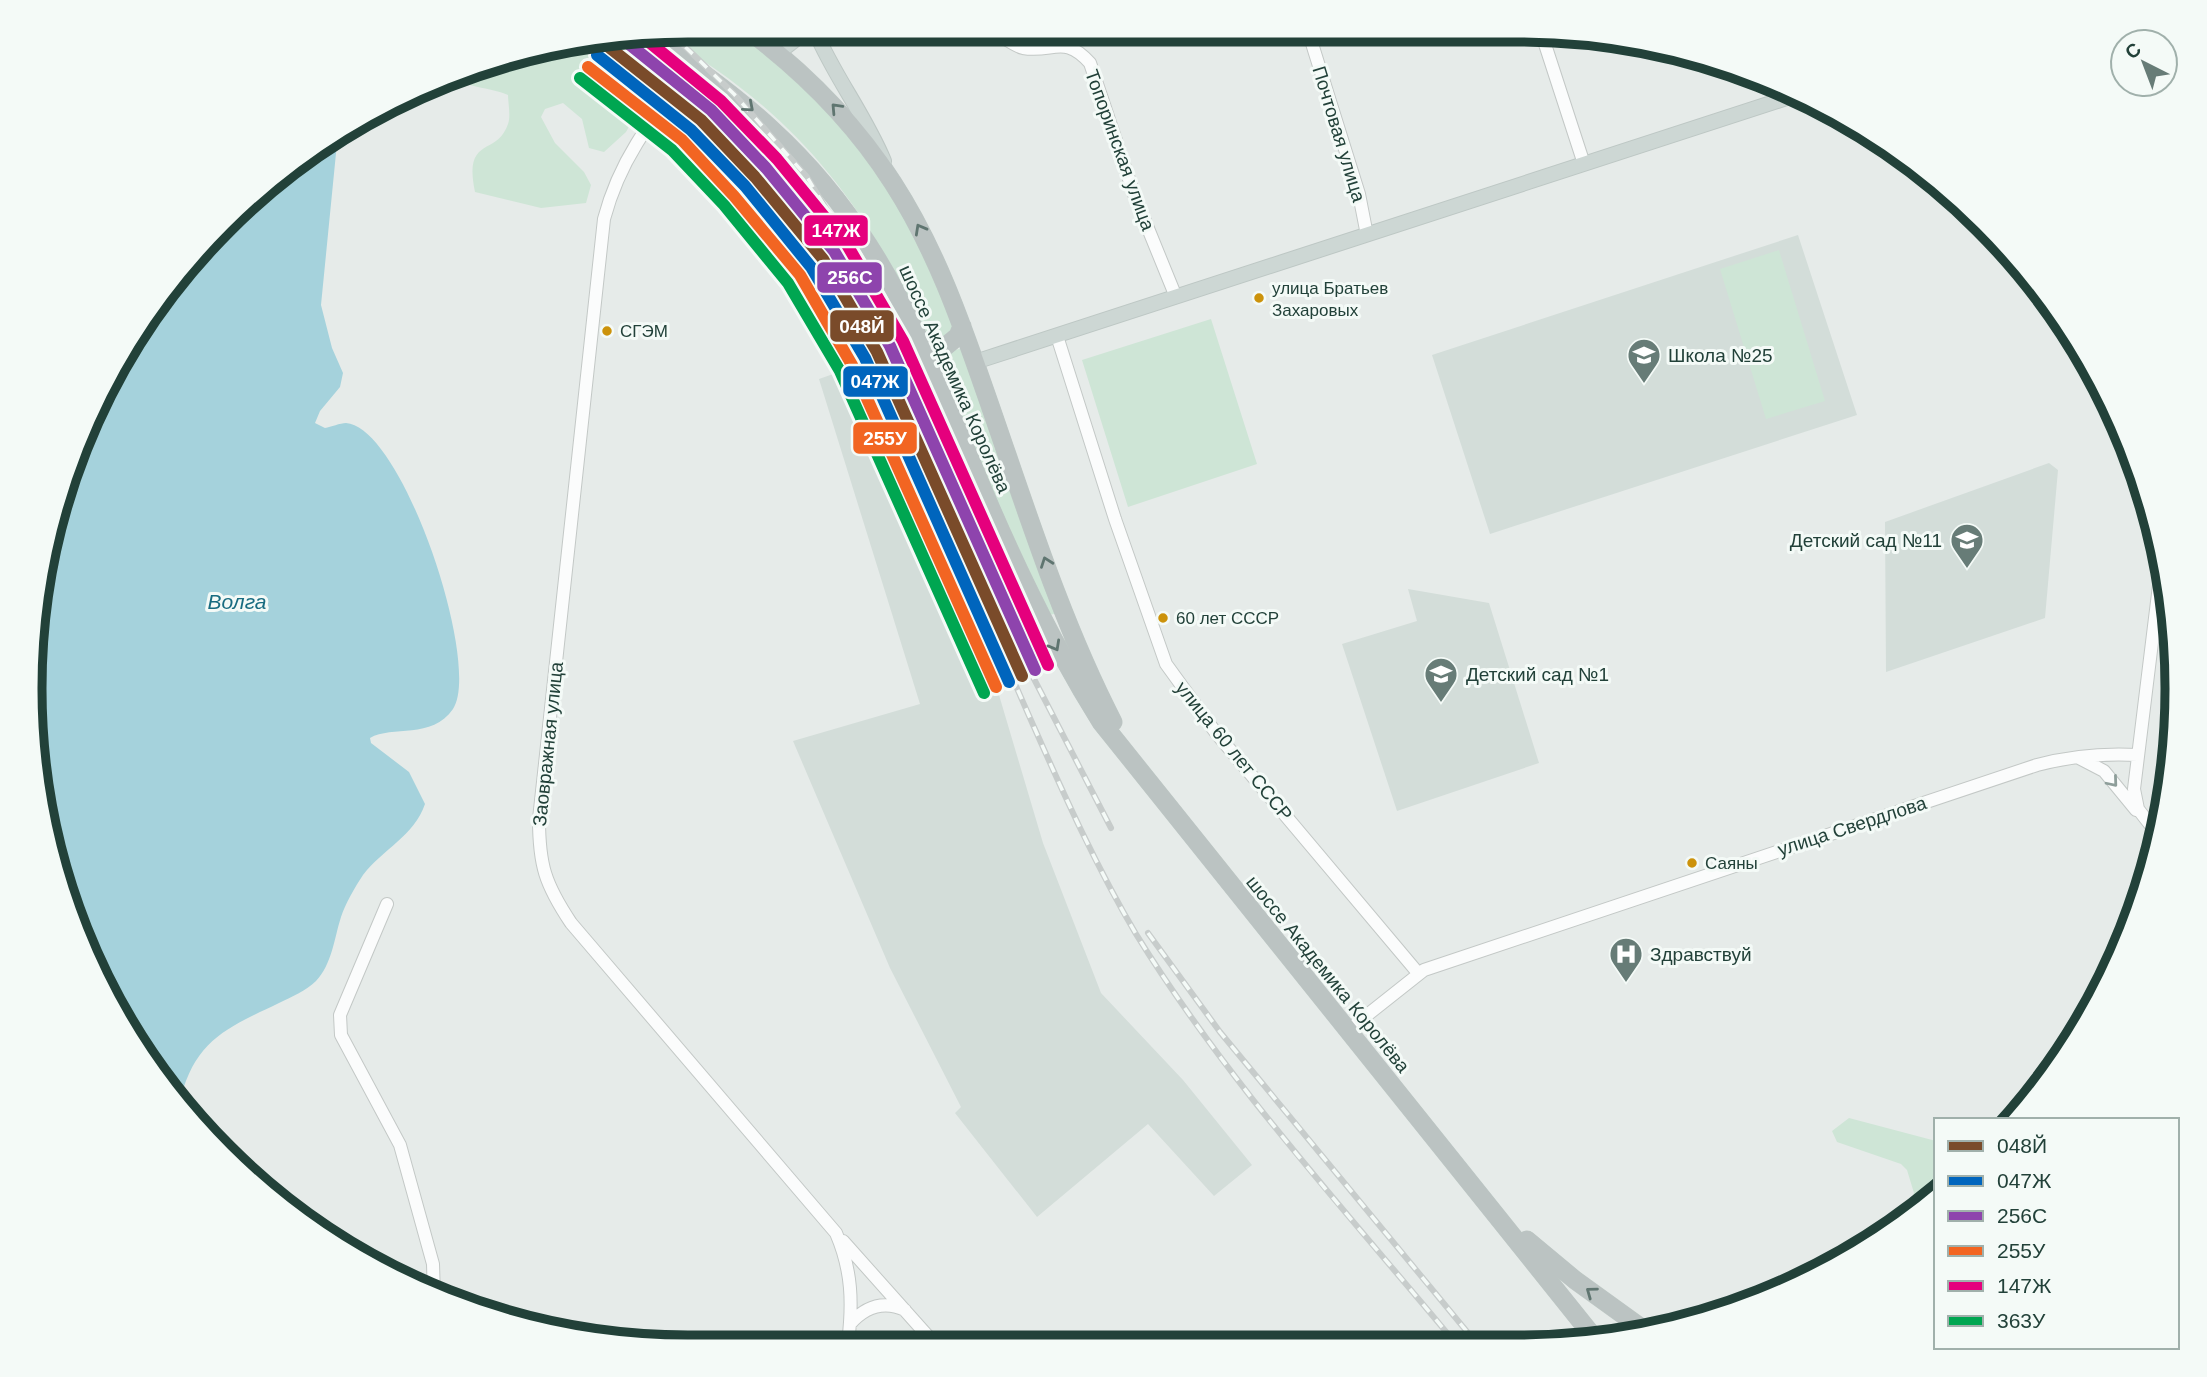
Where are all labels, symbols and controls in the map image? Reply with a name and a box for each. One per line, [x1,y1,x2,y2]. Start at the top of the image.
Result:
north arrow [2109,28,2179,98]
text: С [2121,38,2145,63]
street label: Почтовая улица [1308,64,1370,205]
street label: Топоринская улица [1081,67,1159,234]
one-way arrow [741,99,754,111]
one-way arrow [831,104,844,117]
line badge: 147Ж [803,214,869,247]
text: 147Ж [812,220,861,241]
one-way arrow [915,224,928,237]
line badge: 256С [816,261,883,294]
street label: шоссе Академика Королёва [895,262,1015,496]
text: 256С [827,267,873,288]
place label: улица Братьев Захаровых [1272,279,1388,320]
marker: улица Братьев Захаровых [1252,291,1266,305]
line badge: 048Й [829,309,895,343]
text: 048Й [839,316,885,337]
place label: СГЭМ [620,322,668,341]
marker: СГЭМ [600,324,614,338]
school or university icon: Школа №25 [1625,336,1663,385]
place label: Школа №25 [1668,345,1773,366]
line badge: 047Ж [842,365,909,398]
text: 047Ж [851,371,900,392]
line badge: 255У [852,421,918,455]
text: 255У [863,428,907,449]
school or university icon: Детский сад №11 [1948,521,1986,570]
place label: Детский сад №11 [1790,530,1942,551]
one-way arrow [1041,557,1055,569]
water label: Волга [208,590,266,613]
place label: 60 лет СССР [1176,609,1279,628]
marker: 60 лет СССР [1156,611,1170,625]
one-way arrow [1047,639,1061,651]
school or university icon: Детский сад №1 [1422,655,1460,704]
street label: Заовражная улица [529,660,567,827]
place label: Детский сад №1 [1466,664,1609,685]
street label: улица 60 лет СССР [1171,677,1297,825]
one-way arrow [2104,774,2117,786]
street label: улица Свердлова [1775,792,1929,860]
place label: Саяны [1705,854,1758,873]
marker: Саяны [1685,856,1699,870]
street label: шоссе Академика Королёва [1242,871,1414,1077]
hospital icon: Здравствуй [1607,935,1645,984]
place label: Здравствуй [1650,944,1752,965]
legend [1934,1118,2179,1349]
text: 048Й [1997,1134,2047,1157]
text: 047Ж [1997,1169,2052,1192]
text: 256С [1997,1204,2047,1227]
text: 255У [1997,1239,2046,1262]
text: 147Ж [1997,1274,2052,1297]
one-way arrow [1586,1288,1599,1301]
text: 363У [1997,1309,2046,1332]

